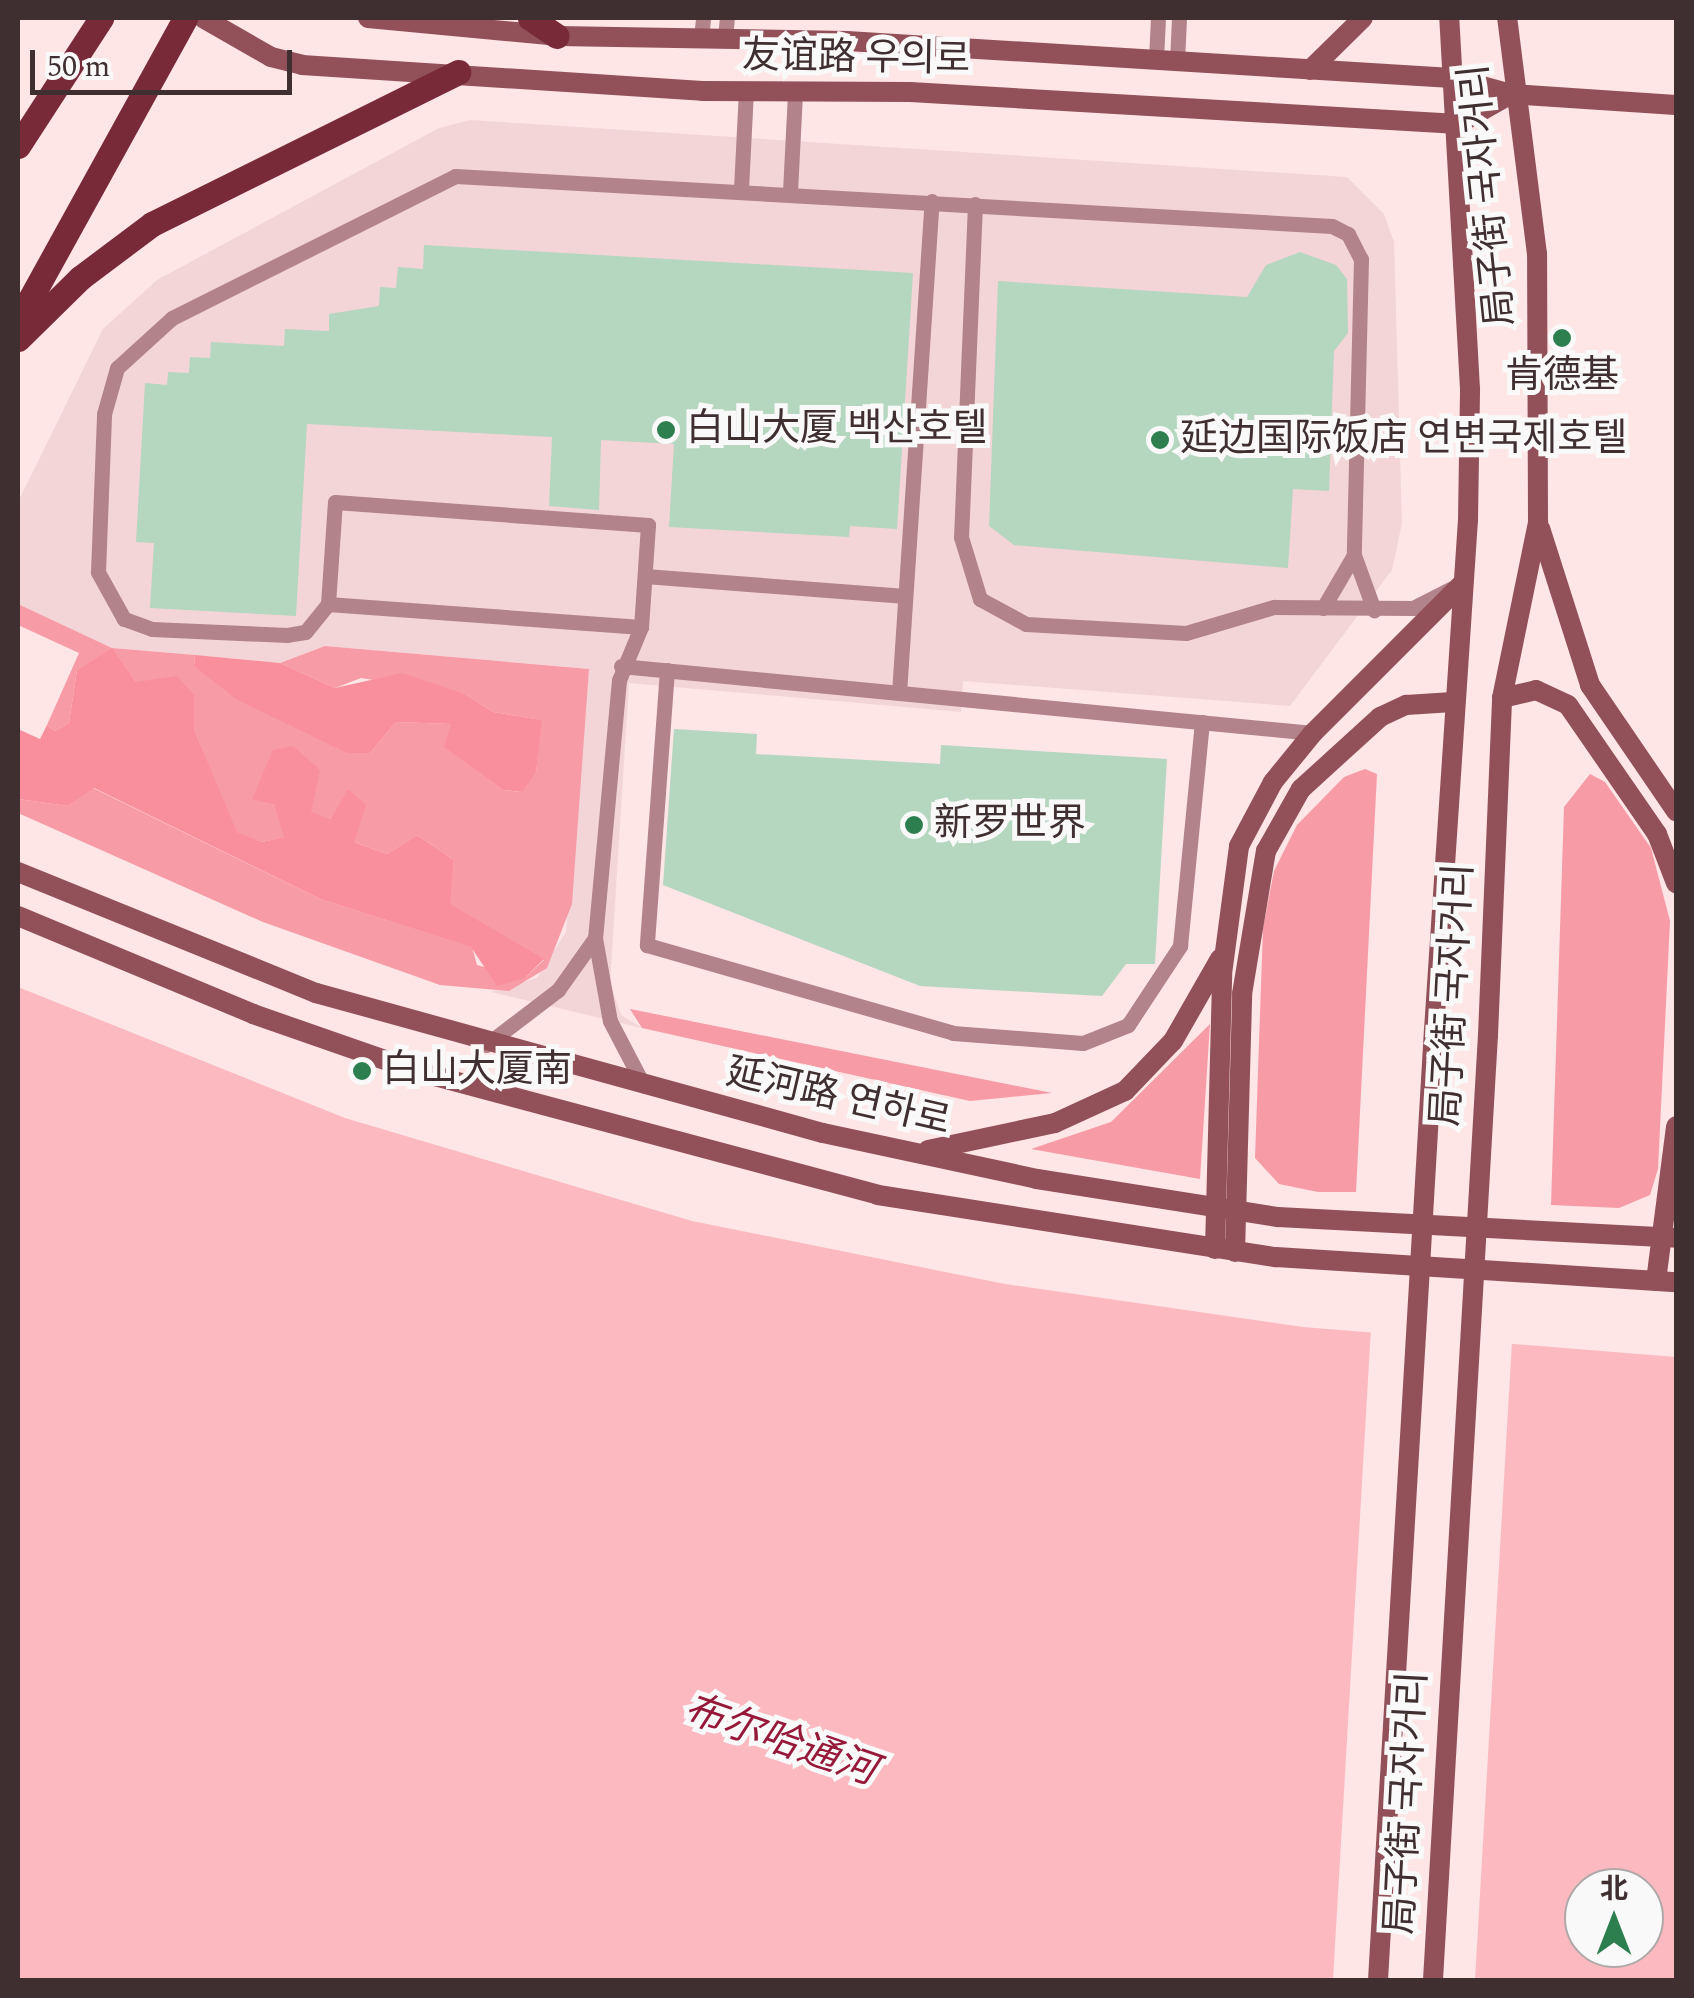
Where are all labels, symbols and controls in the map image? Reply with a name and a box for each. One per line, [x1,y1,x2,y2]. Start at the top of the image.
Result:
scale bar [35,30,298,92]
street label: 友谊路 우의로 [741,34,971,84]
text: 50 m [47,44,110,90]
street label: 局子街 국자거리 [1453,62,1525,328]
marker: 肯德基 [1551,327,1573,349]
place label: 肯德基 [1505,354,1619,400]
place label: 白山大厦 백산호텔 [686,407,987,453]
place label: 延边国际饭店 연변국제호텔 [1180,417,1627,463]
marker: 白山大厦 백산호텔 [655,419,677,441]
marker: 延边国际饭店 연변국제호텔 [1149,429,1171,451]
place label: 新罗世界 [934,802,1086,848]
marker: 新罗世界 [903,814,925,836]
street label: 局子街 국자거리 [1424,862,1484,1128]
place label: 白山大厦南 [382,1048,572,1094]
street label: 延河路 연하로 [722,1050,954,1146]
marker: 白山大厦南 [351,1060,373,1082]
street label: 局子街 국자거리 [1378,1670,1438,1936]
water label: 布尔哈通河 [678,1686,882,1796]
north arrow [1564,1868,1664,1968]
text: 北 [1600,1868,1628,1911]

